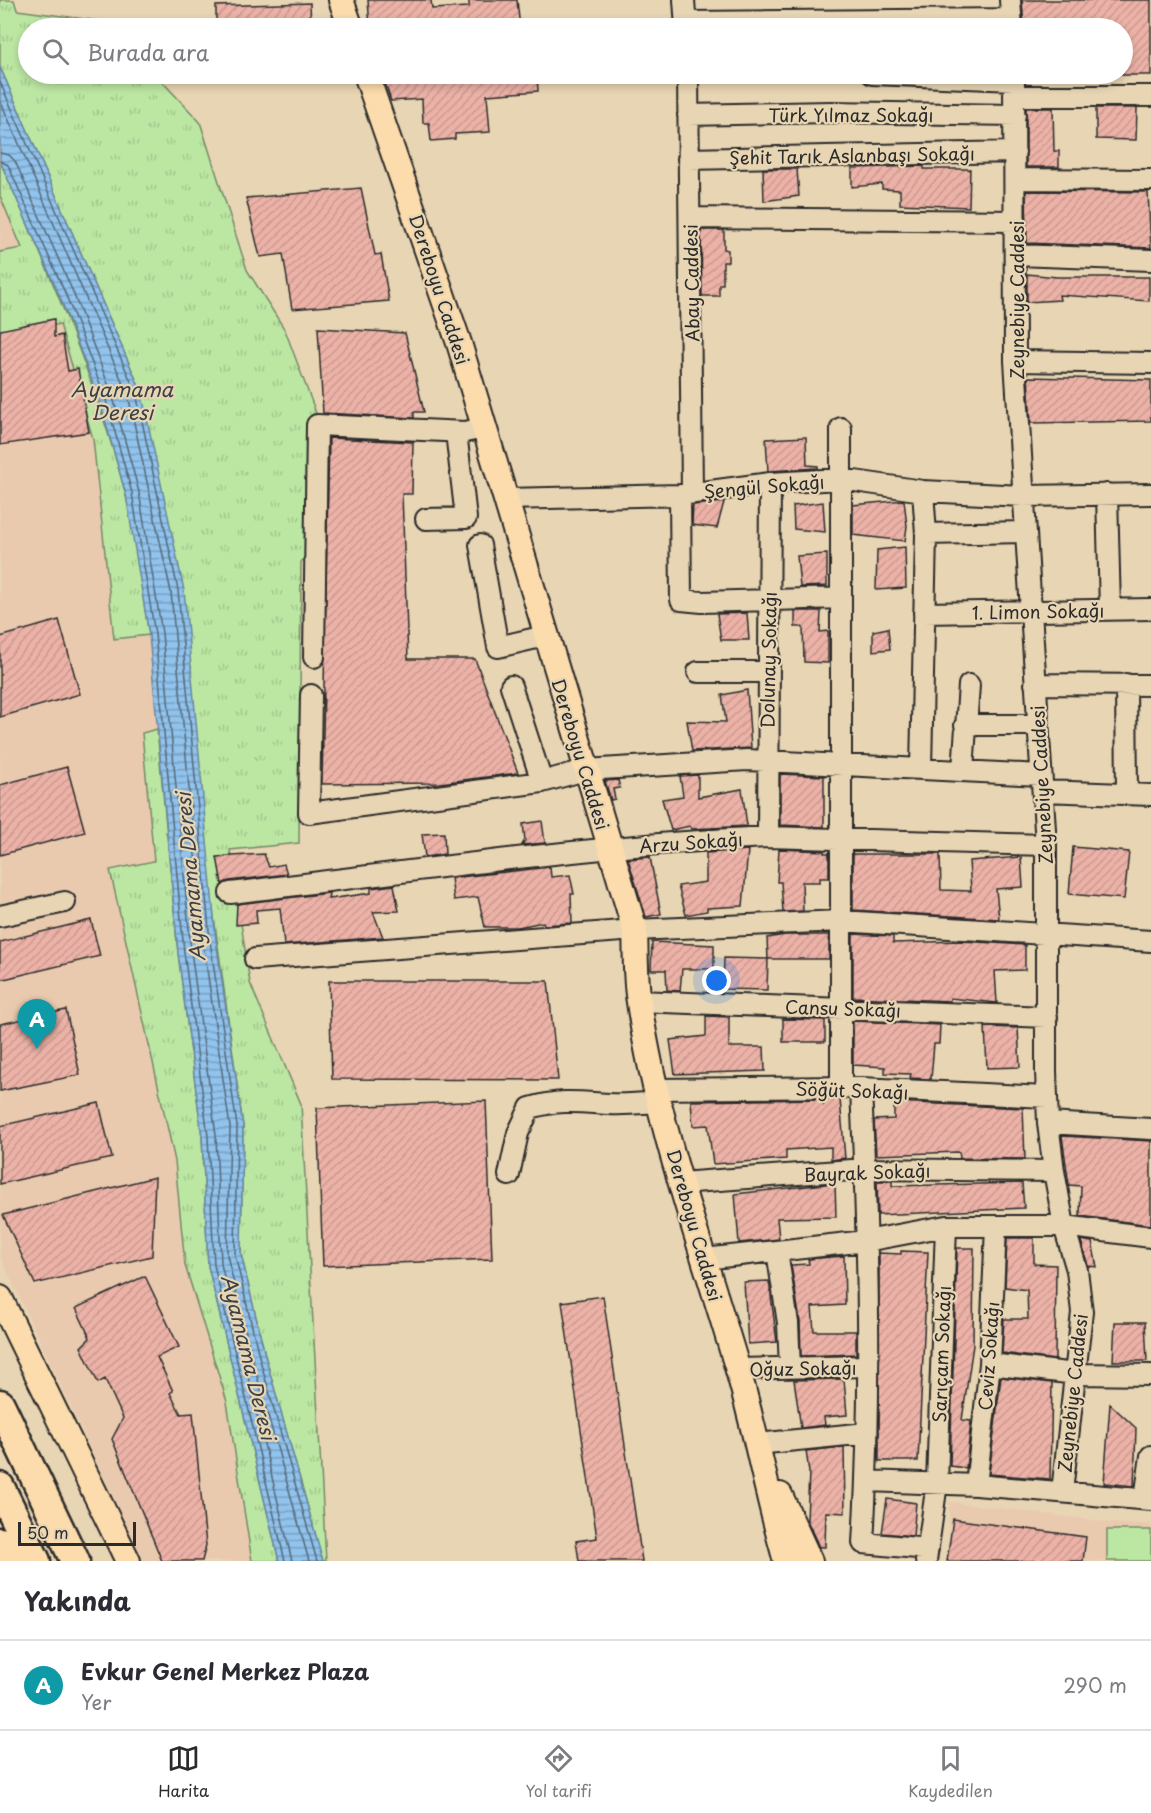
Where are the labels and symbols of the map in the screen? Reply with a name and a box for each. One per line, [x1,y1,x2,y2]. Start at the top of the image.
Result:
street label: Türk Yılmaz Sokağı [769,101,933,128]
street label: Şehit Tarık Aslanbaşı Sokağı [729,139,975,171]
street label: Dereboyu Caddesi [403,210,477,368]
street label: Zeynebiye Caddesi [1003,220,1030,380]
street label: Abay Caddesi [676,224,706,342]
water label: Ayamama Deresi [71,374,175,427]
street label: Şengül Sokağı [702,467,826,505]
street label: Dolunay Sokağı [753,591,783,729]
street label: 1. Limon Sokağı [972,596,1104,626]
street label: Dereboyu Caddesi [545,675,617,833]
street label: Zeynebiye Caddesi [1023,705,1059,865]
water label: Ayamama Deresi [167,788,212,963]
street label: Arzu Sokağı [638,825,744,859]
your location [702,966,731,995]
street label: Cansu Sokağı [784,992,902,1024]
pin: A [18,1000,57,1049]
street label: Söğüt Sokağı [795,1075,909,1105]
street label: Dereboyu Caddesi [660,1146,730,1304]
street label: Bayrak Sokağı [803,1156,931,1188]
water label: Ayamama Deresi [214,1271,285,1446]
street label: Sarıçam Sokağı [925,1285,957,1423]
street label: Ceviz Sokağı [971,1300,1005,1412]
street label: Zeynebiye Caddesi [1050,1312,1094,1474]
street label: Oğuz Sokağı [749,1354,857,1382]
scale bar [18,1519,136,1546]

